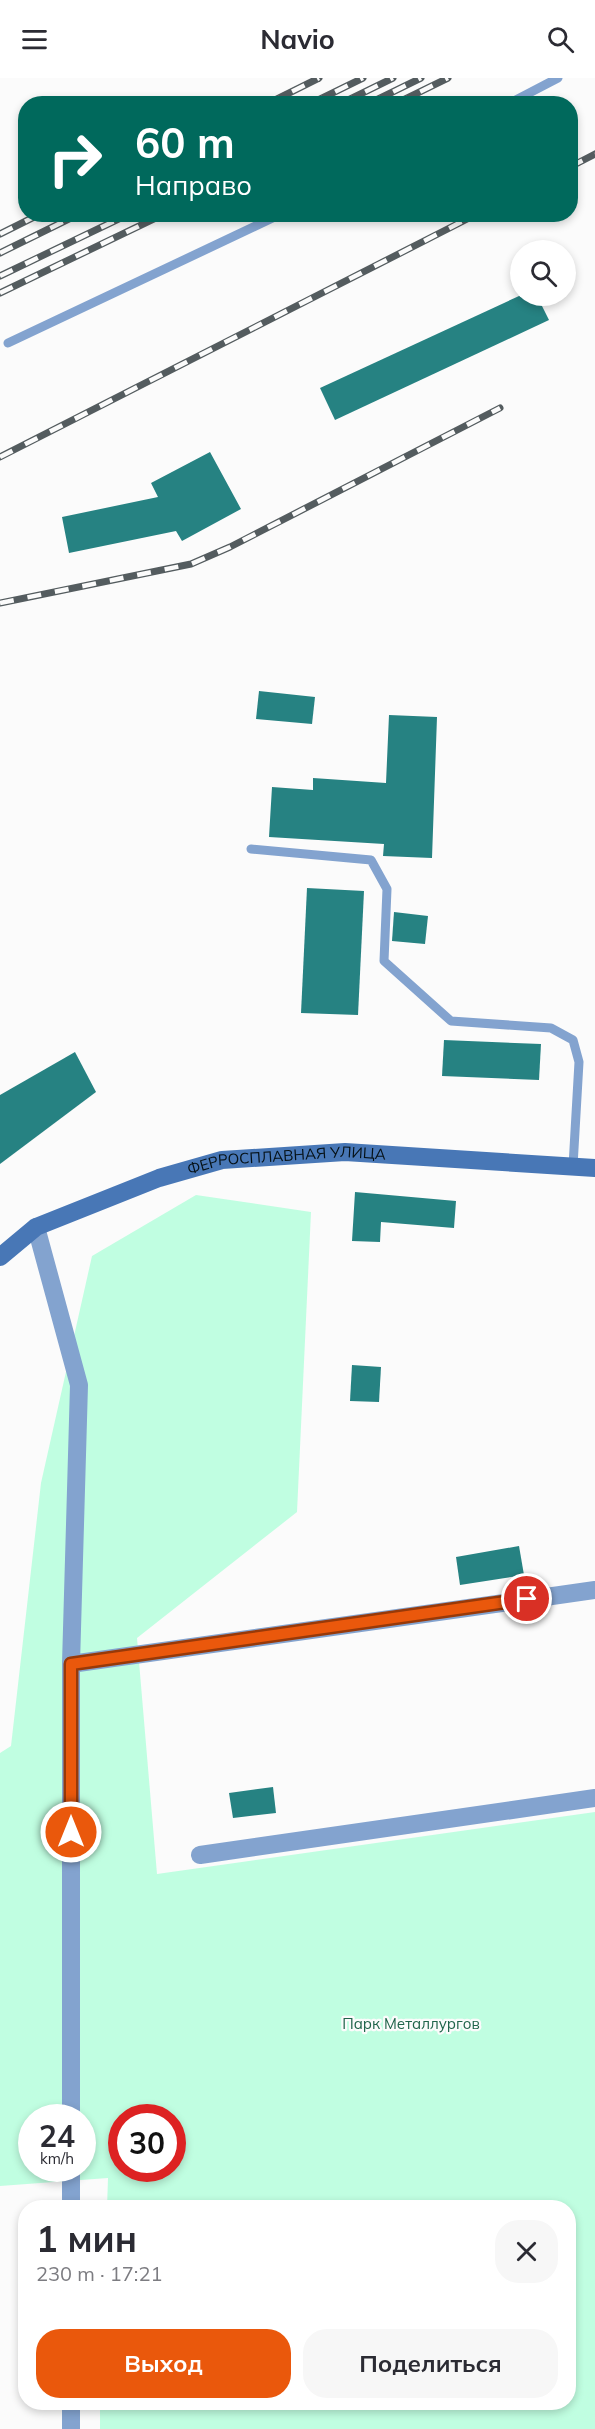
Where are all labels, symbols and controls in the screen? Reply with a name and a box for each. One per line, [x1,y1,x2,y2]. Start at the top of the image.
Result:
text: Navio [260,22,335,56]
icon: menu [18,23,51,56]
icon: search [544,23,577,56]
text: 60 m [135,116,235,169]
icon: right [36,120,114,198]
text: Направо [135,168,252,202]
map controls [510,240,576,306]
button: search [510,240,576,306]
street label: ФЕРРОСПЛАВНАЯ УЛИЦА [185,1142,386,1178]
pin [501,1573,552,1624]
icon: arrive [510,1582,543,1615]
position arrow [39,1800,103,1864]
park label: Парк Металлургов [342,2014,480,2033]
speed limit sign: 30 [108,2104,186,2182]
text: 24 [39,2117,75,2155]
text: km/h [40,2149,74,2168]
text: 1 мин [36,2216,137,2261]
button: close [495,2220,558,2283]
text: 230 m · 17:21 [36,2261,162,2286]
button: Выход [36,2329,291,2398]
button: Поделиться [303,2329,558,2398]

